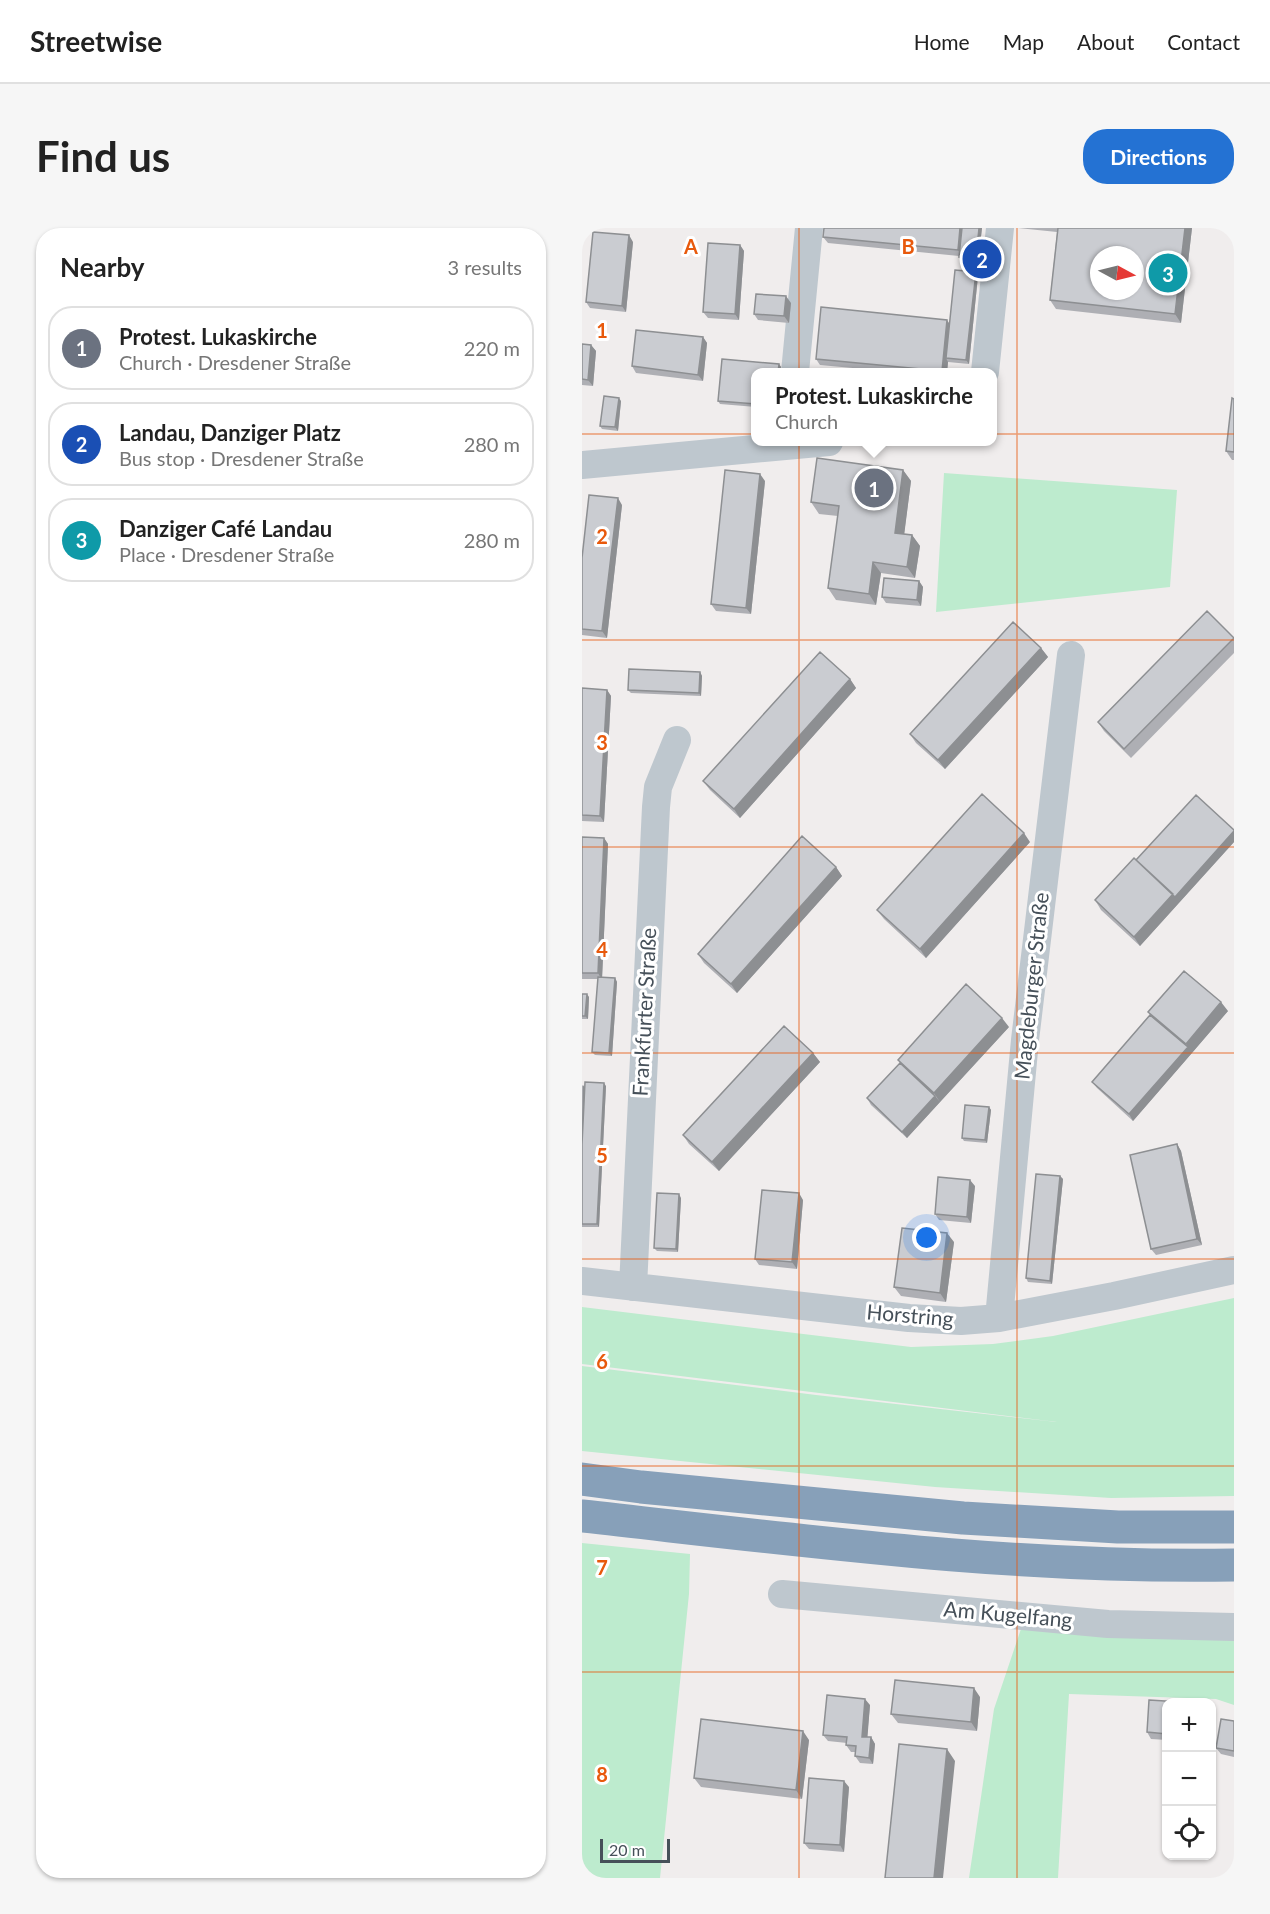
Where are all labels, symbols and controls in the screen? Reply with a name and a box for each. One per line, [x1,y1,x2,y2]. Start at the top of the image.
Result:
text: Streetwise [30,24,162,58]
text: Home [914,29,970,54]
text: Map [1003,29,1044,54]
text: About [1077,29,1134,54]
text: Contact [1167,29,1240,54]
button: Directions [1083,129,1234,184]
text: Find us [36,131,170,181]
text: A [683,234,698,258]
text: B [901,234,915,258]
pin: 2 [962,237,1002,282]
north arrow [1090,246,1144,300]
pin: 3 [1148,250,1188,296]
text: Nearby [60,251,145,283]
text: 3 results [447,255,522,279]
text: 1 [596,318,608,342]
text: Protest. Lukaskirche [119,323,317,350]
text: 1 [76,336,87,360]
text: 220 m [464,336,520,360]
text: Church · Dresdener Straße [119,350,351,374]
popup [751,368,997,446]
text: Protest. Lukaskirche [775,382,973,409]
text: Church [775,409,838,433]
text: Landau, Danziger Platz [119,419,341,446]
text: 2 [76,432,87,456]
text: 280 m [464,432,520,456]
text: Bus stop · Dresdener Straße [119,446,364,470]
pin: 1 [854,466,894,510]
text: Danziger Café Landau [119,515,332,542]
text: 2 [596,524,608,548]
text: 3 [76,528,87,552]
text: 280 m [464,528,520,552]
text: Place · Dresdener Straße [119,542,334,566]
text: 3 [596,730,608,754]
street label: Magdeburger Straße [1008,891,1053,1081]
street label: Frankfurter Straße [627,927,660,1097]
text: 4 [596,937,608,961]
text: 5 [596,1143,608,1167]
your location [912,1223,941,1252]
street label: Horstring [866,1298,955,1331]
text: 6 [596,1349,608,1373]
text: 7 [596,1555,608,1579]
street label: Am Kugelfang [943,1595,1074,1632]
map controls [1162,1698,1216,1860]
button: + [1162,1698,1216,1752]
button: − [1162,1752,1216,1806]
text: 8 [596,1762,608,1786]
button: locate [1162,1806,1216,1860]
scale bar [600,1836,670,1864]
text: 20 m [609,1840,645,1859]

